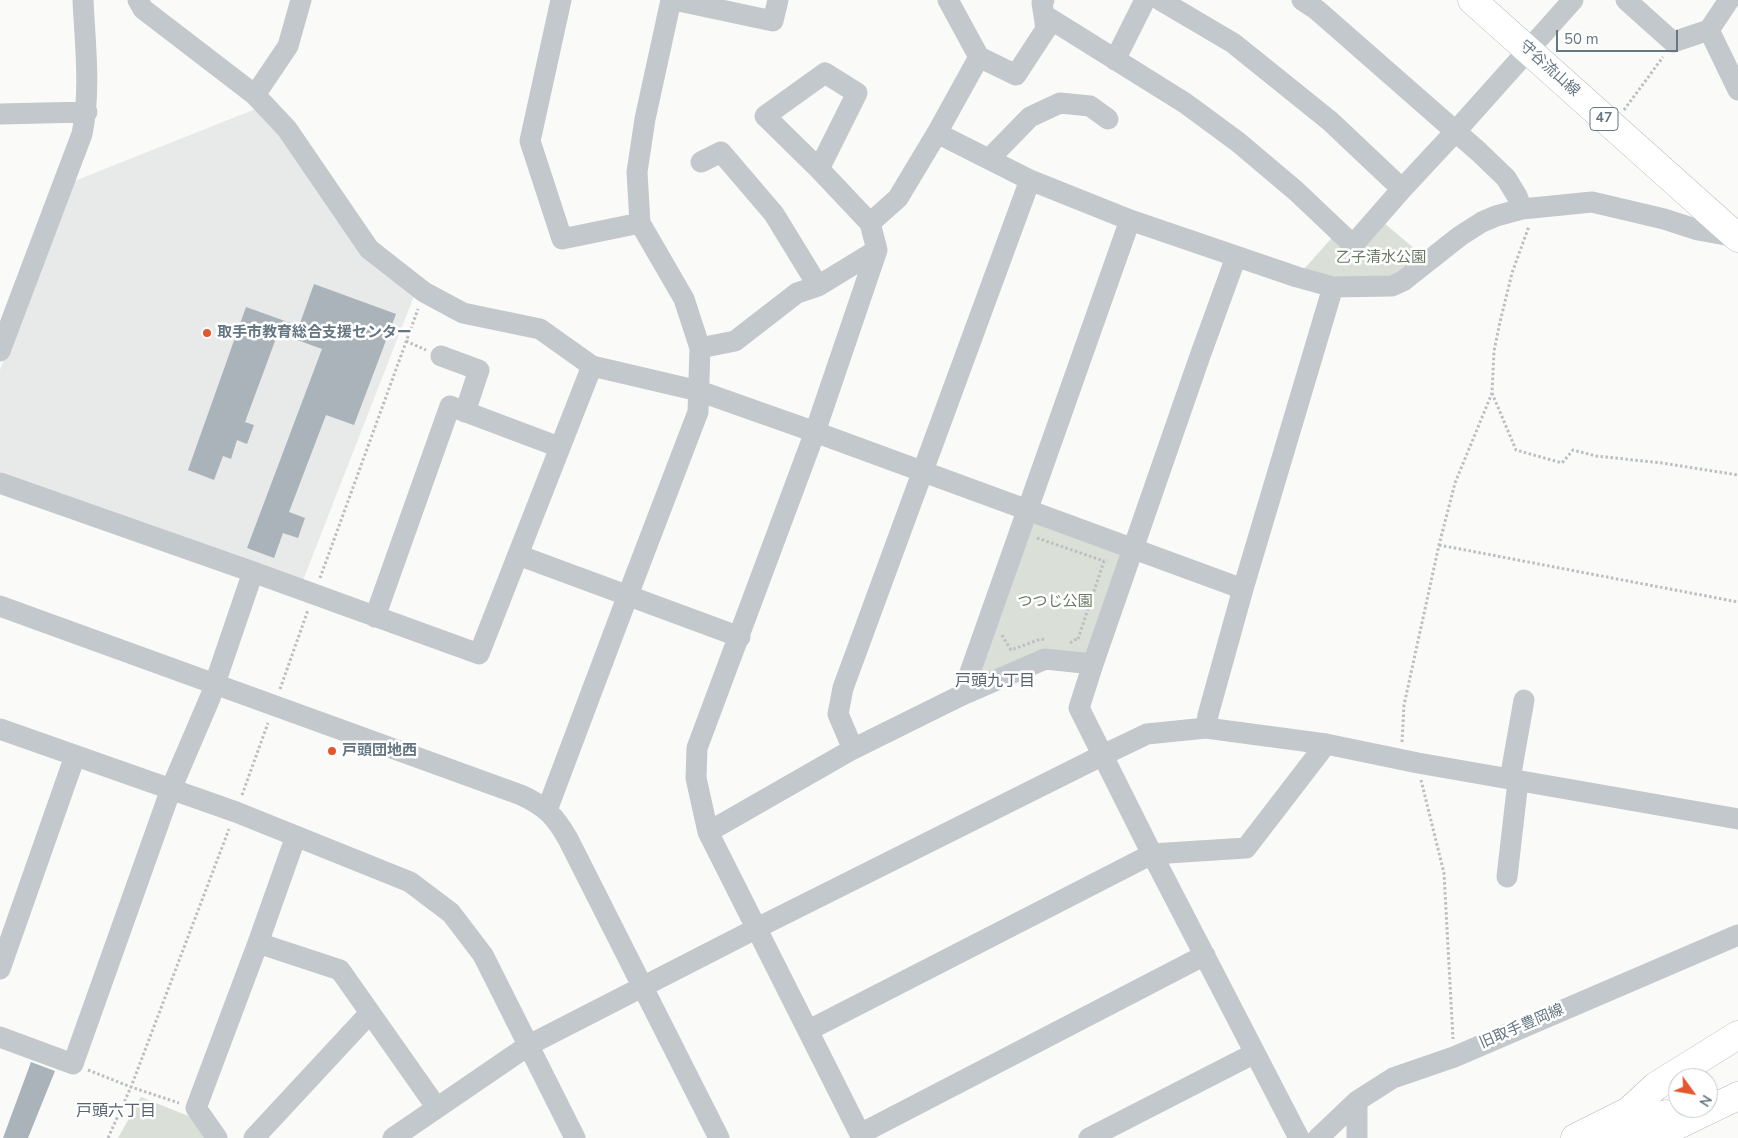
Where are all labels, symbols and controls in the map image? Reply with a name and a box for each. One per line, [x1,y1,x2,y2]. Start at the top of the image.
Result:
scale bar [1558,20,1680,52]
text: 50 m [1564,29,1599,49]
street label: 守谷流山線 [1515,37,1583,101]
road number: 47 [1590,108,1618,130]
park label: 乙子清水公園 [1336,249,1426,267]
place label: 取手市教育総合支援センター [217,324,412,342]
marker: 取手市教育総合支援センター [201,327,213,339]
park label: つつじ公園 [1018,593,1092,611]
district label: 戸頭九丁目 [955,672,1035,692]
place label: 戸頭団地西 [342,742,417,760]
marker: 戸頭団地西 [326,745,338,757]
street label: 旧取手豊岡線 [1477,1001,1567,1053]
north arrow [1668,1068,1718,1118]
text: N [1694,1091,1716,1110]
district label: 戸頭六丁目 [76,1102,156,1122]

